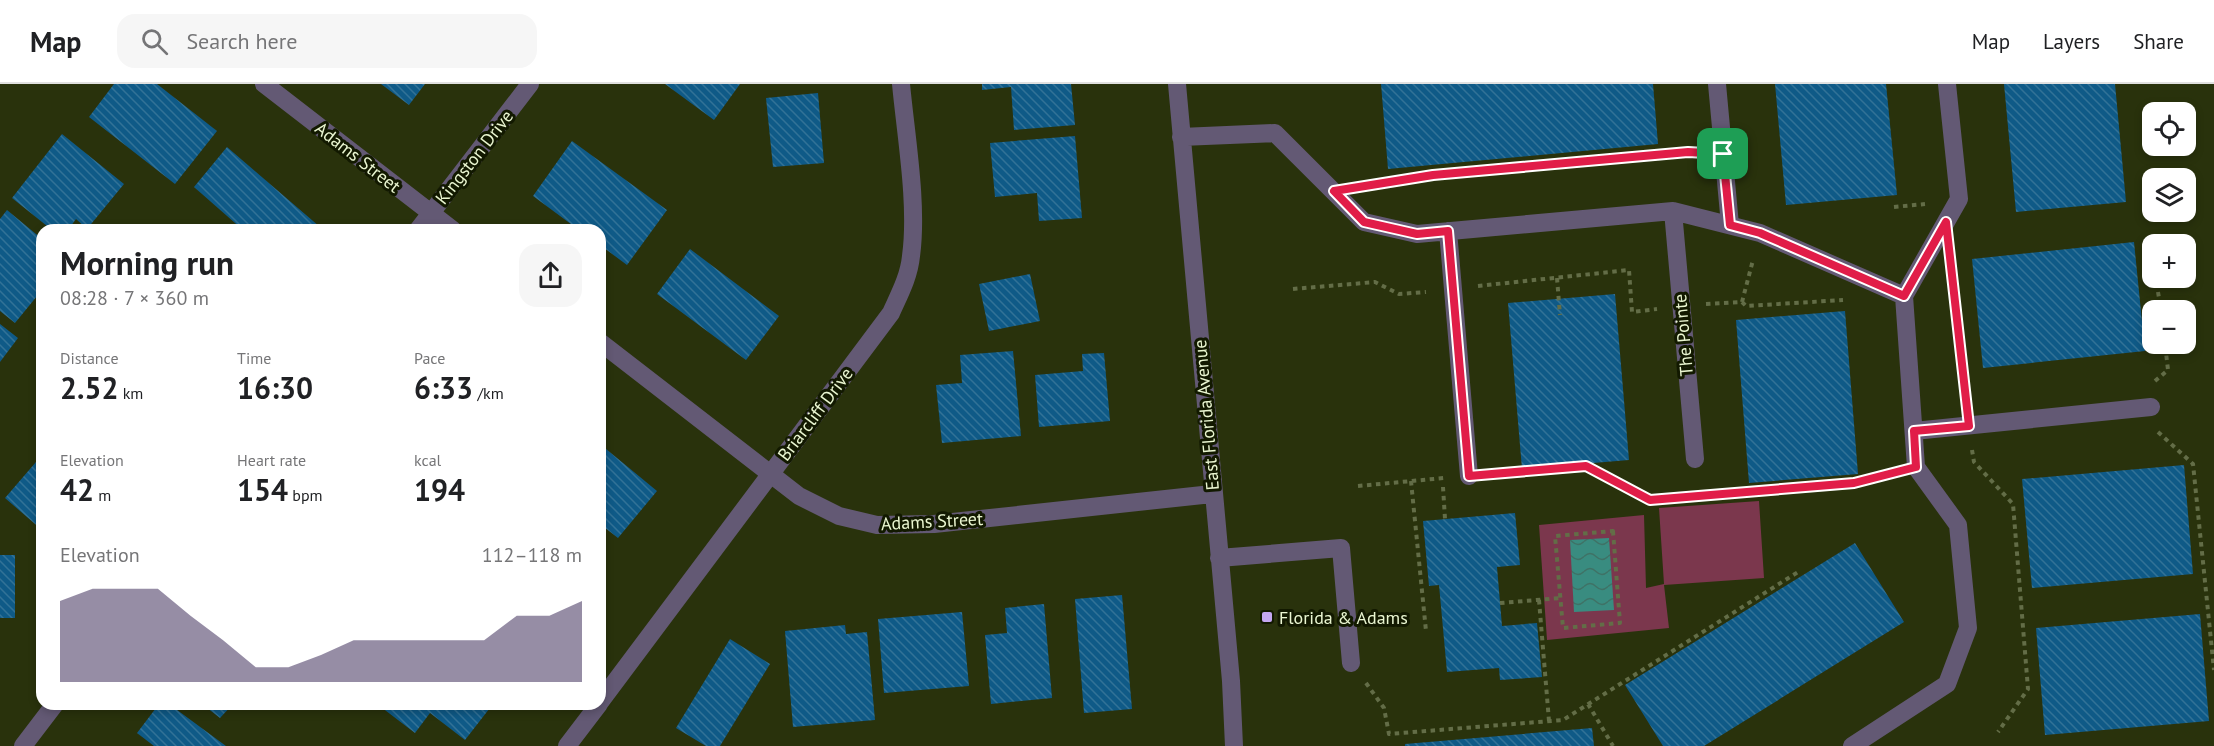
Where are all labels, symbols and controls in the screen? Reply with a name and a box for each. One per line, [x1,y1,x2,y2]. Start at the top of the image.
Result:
search box [117,14,537,68]
text: Map [30,23,81,60]
icon: search [138,25,171,58]
text: Search here [186,27,297,55]
text: Map [1972,28,2010,55]
text: Layers [2043,28,2100,55]
text: Share [2133,28,2184,55]
map controls [2142,102,2196,354]
button: locate [2142,102,2196,156]
street label: Kingston Drive [430,105,518,209]
street label: Adams Street [311,117,405,197]
pin [1697,128,1748,179]
icon: arrive [1706,137,1739,170]
button: layers [2142,168,2196,222]
button: + [2142,234,2196,288]
text: Morning run [60,241,234,284]
button: share [519,244,582,307]
text: 08:28 · 7 × 360 m [60,285,209,311]
street label: The Pointe [1668,293,1698,377]
button: − [2142,300,2196,354]
street label: East Florida Avenue [1188,339,1224,491]
text: Distance [60,348,119,368]
text: Time [237,348,271,368]
text: Pace [414,348,445,368]
street label: Briarcliff Drive [772,363,858,465]
text: 2.52 [60,368,118,407]
text: 16:30 [237,368,313,407]
text: 6:33 [414,368,473,407]
text: km [118,383,143,403]
text: /km [473,383,504,403]
text: Elevation [60,450,124,470]
text: Heart rate [237,450,306,470]
text: kcal [414,450,441,470]
text: 42 [60,470,94,509]
text: 154 [237,470,288,509]
text: 194 [414,470,465,509]
text: m [94,485,111,505]
text: bpm [288,485,323,505]
street label: Adams Street [880,507,984,535]
text: Elevation [60,542,140,568]
text: 112–118 m [482,542,582,568]
place label: Florida & Adams [1279,606,1408,629]
marker: Florida & Adams [1260,610,1274,624]

